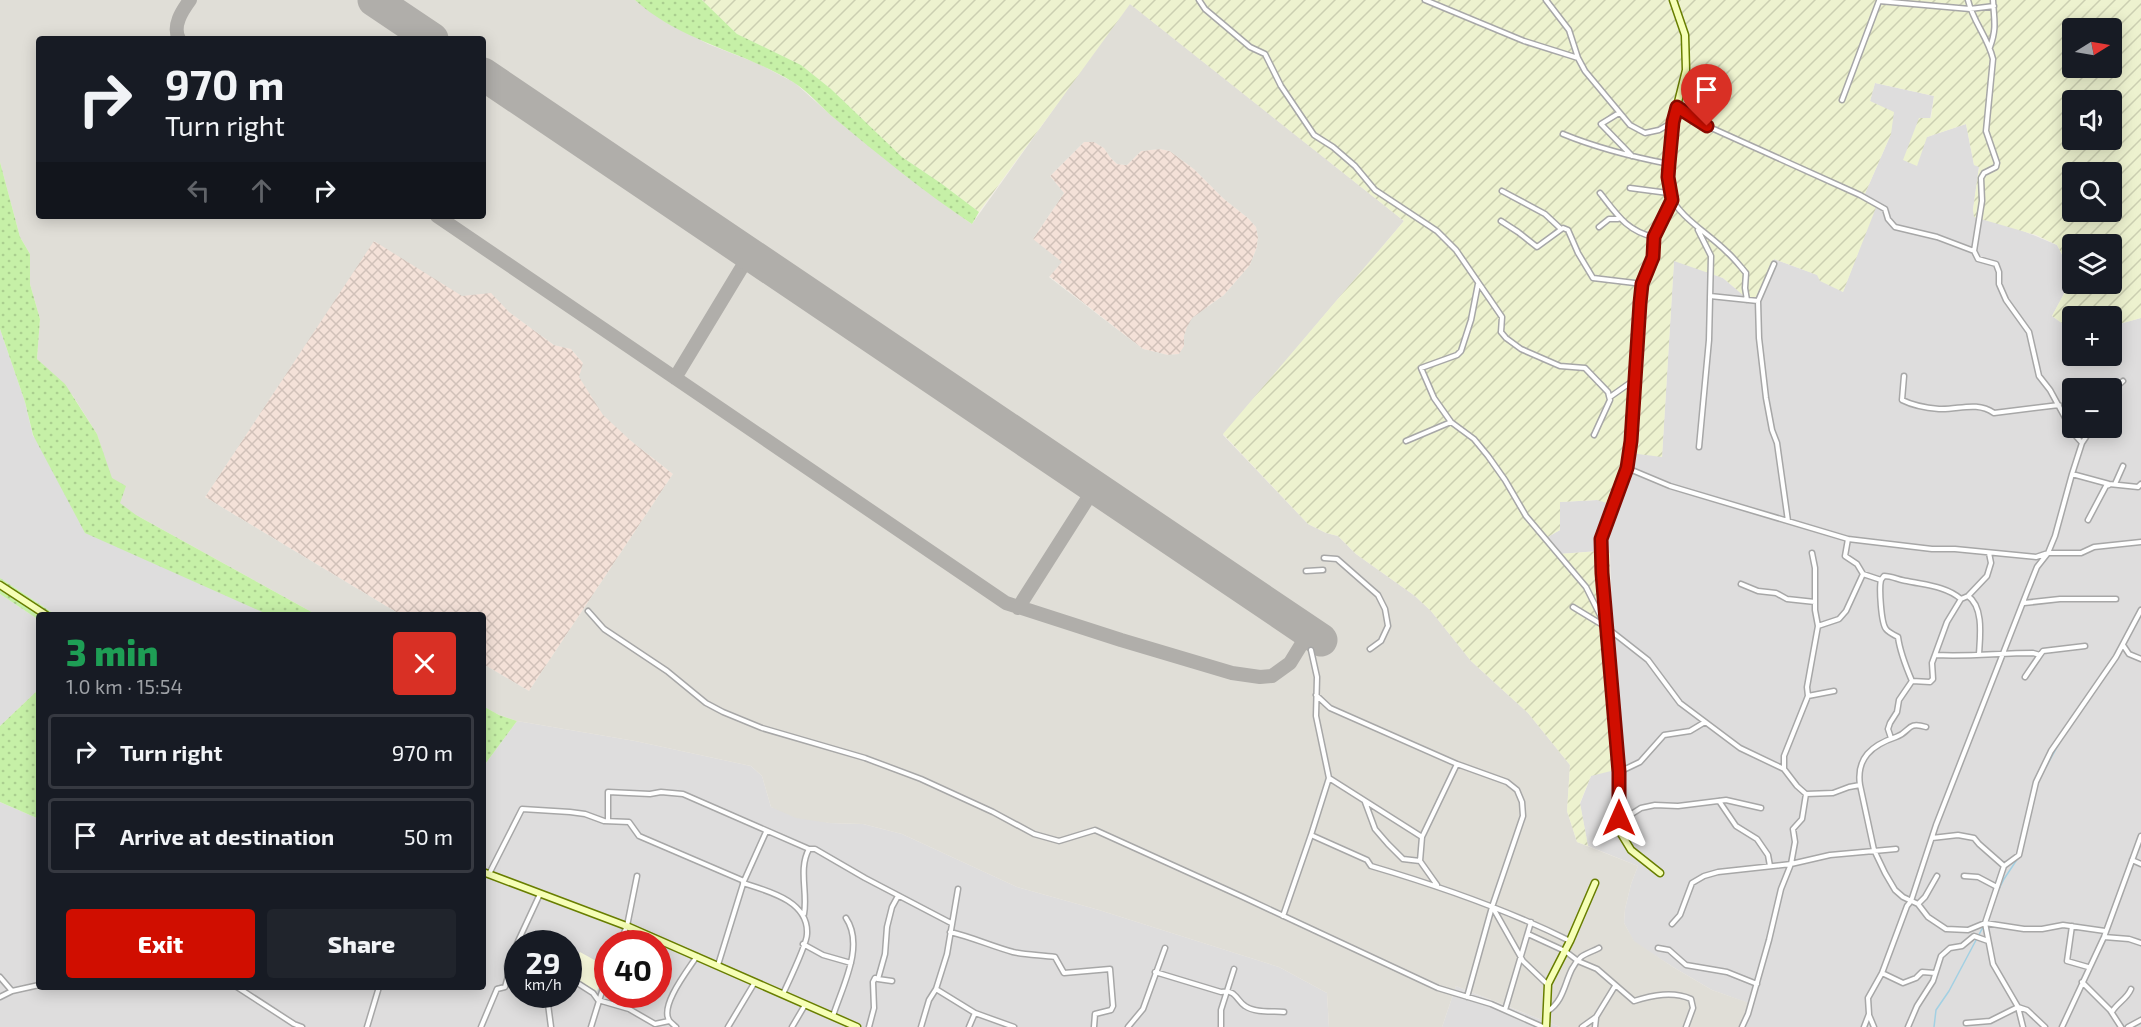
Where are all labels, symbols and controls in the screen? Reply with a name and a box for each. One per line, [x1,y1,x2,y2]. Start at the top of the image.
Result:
north arrow [2062,18,2122,78]
map controls [2062,18,2122,438]
text: 970 m [165,58,285,108]
icon: right [66,60,144,138]
pin [1681,64,1732,126]
icon: arrive [1690,73,1723,106]
button: sound [2062,90,2122,150]
text: Turn right [165,109,285,141]
button: search [2062,162,2122,222]
icon: left [182,174,215,207]
icon: ahead [245,174,278,207]
icon: right [308,174,341,207]
button: layers [2062,234,2122,294]
button: + [2062,306,2122,366]
button: − [2062,378,2122,438]
text: 3 min [66,630,159,673]
button: close [393,632,456,695]
text: 1.0 km · 15:54 [66,674,183,698]
icon: right [69,735,102,768]
text: Turn right [120,739,222,765]
text: 970 m [392,739,453,765]
position arrow [1587,786,1651,850]
icon: arrive [69,819,102,852]
text: Arrive at destination [120,823,334,849]
text: 50 m [404,823,453,849]
button: Exit [66,909,255,978]
button: Share [267,909,456,978]
speed limit sign: 40 [594,930,672,1008]
text: 29 [525,944,561,980]
text: km/h [524,975,562,993]

